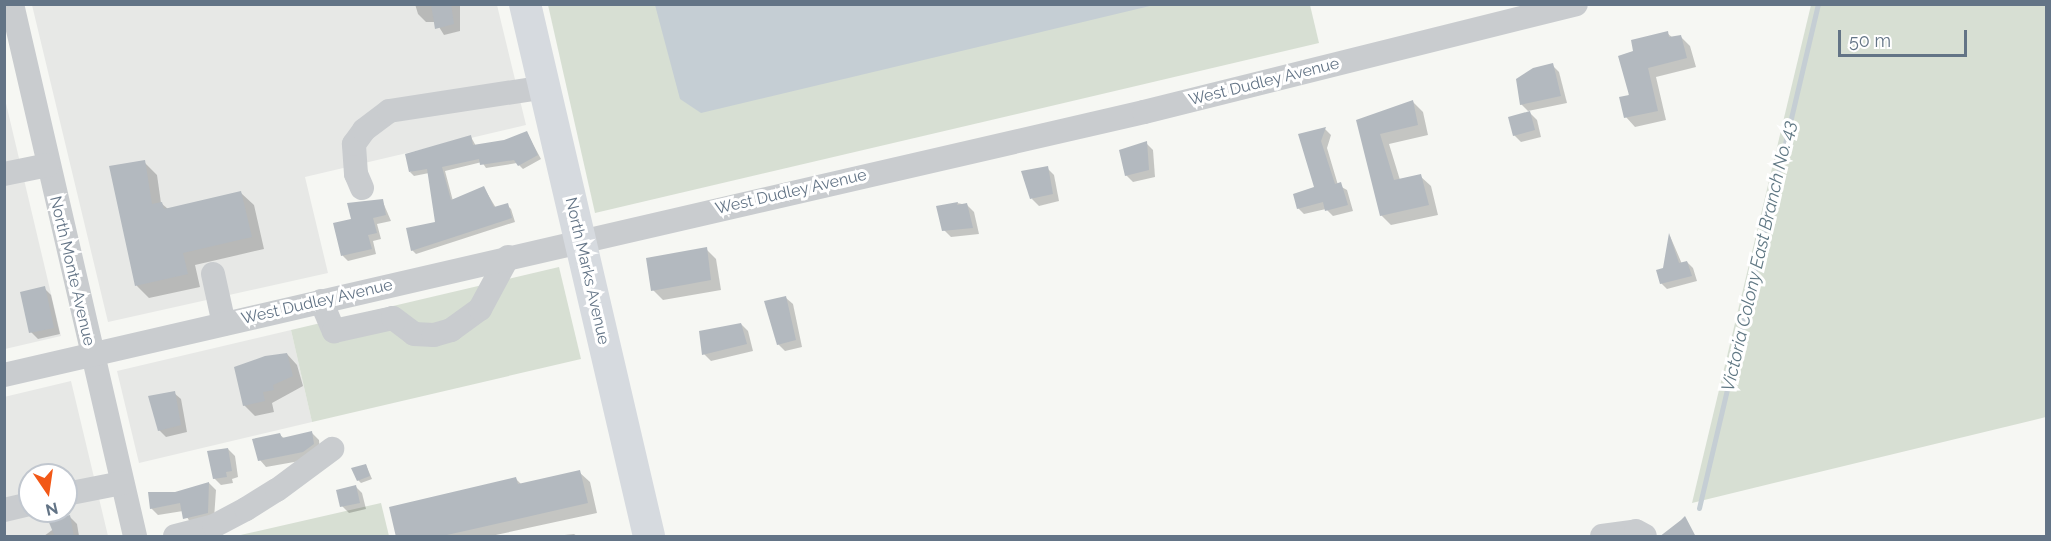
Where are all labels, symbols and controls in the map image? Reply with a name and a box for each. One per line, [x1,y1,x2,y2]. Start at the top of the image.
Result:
scale bar [1841,18,1970,56]
text: 50 m [1849,30,1891,51]
street label: West Dudley Avenue [1186,54,1342,110]
water label: Victoria Colony East Branch No. 43 [1717,118,1801,394]
street label: West Dudley Avenue [713,165,869,219]
street label: North Monte Avenue [45,194,99,348]
street label: North Marks Avenue [561,195,613,347]
street label: West Dudley Avenue [239,275,395,329]
north arrow [18,463,78,523]
text: N [44,498,60,520]

